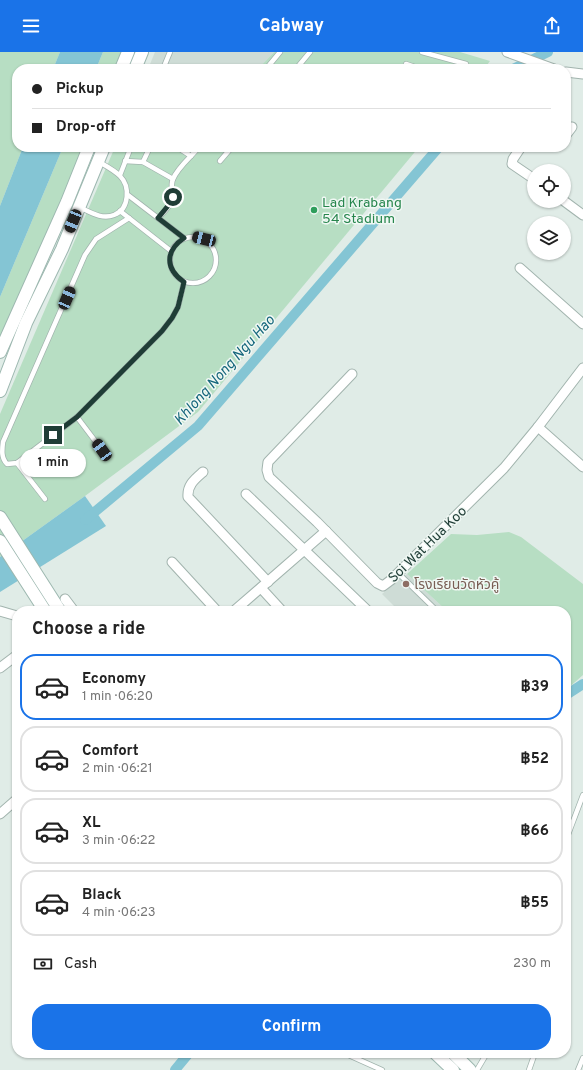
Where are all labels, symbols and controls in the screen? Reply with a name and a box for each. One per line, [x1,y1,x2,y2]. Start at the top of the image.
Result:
icon: menu [20,15,42,37]
text: Cabway [259,15,324,38]
icon: share [541,15,563,37]
text: Pickup [56,80,104,99]
text: Drop-off [56,118,116,137]
map controls [527,164,571,260]
button: locate [527,164,571,208]
route start [164,188,182,206]
place label: Lad Krabang 54 Stadium [322,195,402,228]
marker: Lad Krabang 54 Stadium [309,205,319,215]
car [63,208,83,234]
button: layers [527,216,571,260]
car [191,230,217,248]
car [57,285,77,311]
water label: Khlong Nong Ngu Hao [171,312,280,430]
route end [44,426,62,444]
car [90,437,114,463]
callout: 1 min [20,449,86,477]
text: 1 min [37,455,69,471]
street label: Soi Wat Hua Koo [385,503,471,587]
place label: โรงเรียนวัดหัวคู้ [414,577,499,594]
marker: โรงเรียนวัดหัวคู้ [401,579,411,589]
text: Choose a ride [32,618,145,641]
icon: car [34,669,70,705]
text: Economy [82,670,146,689]
text: ฿39 [520,678,549,697]
text: 1 min · 06:20 [82,689,153,705]
icon: car [34,741,70,777]
text: Comfort [82,742,139,761]
text: ฿52 [520,750,549,769]
text: 2 min · 06:21 [82,761,153,777]
icon: car [34,813,70,849]
text: XL [82,814,100,833]
text: ฿66 [520,822,549,841]
text: 3 min · 06:22 [82,833,156,849]
icon: car [34,885,70,921]
text: Black [82,886,122,905]
text: ฿55 [520,894,549,913]
text: 4 min · 06:23 [82,905,156,921]
icon: cash [32,953,54,975]
text: Cash [64,955,97,974]
text: 230 m [513,956,551,972]
button: Confirm [32,1004,551,1050]

